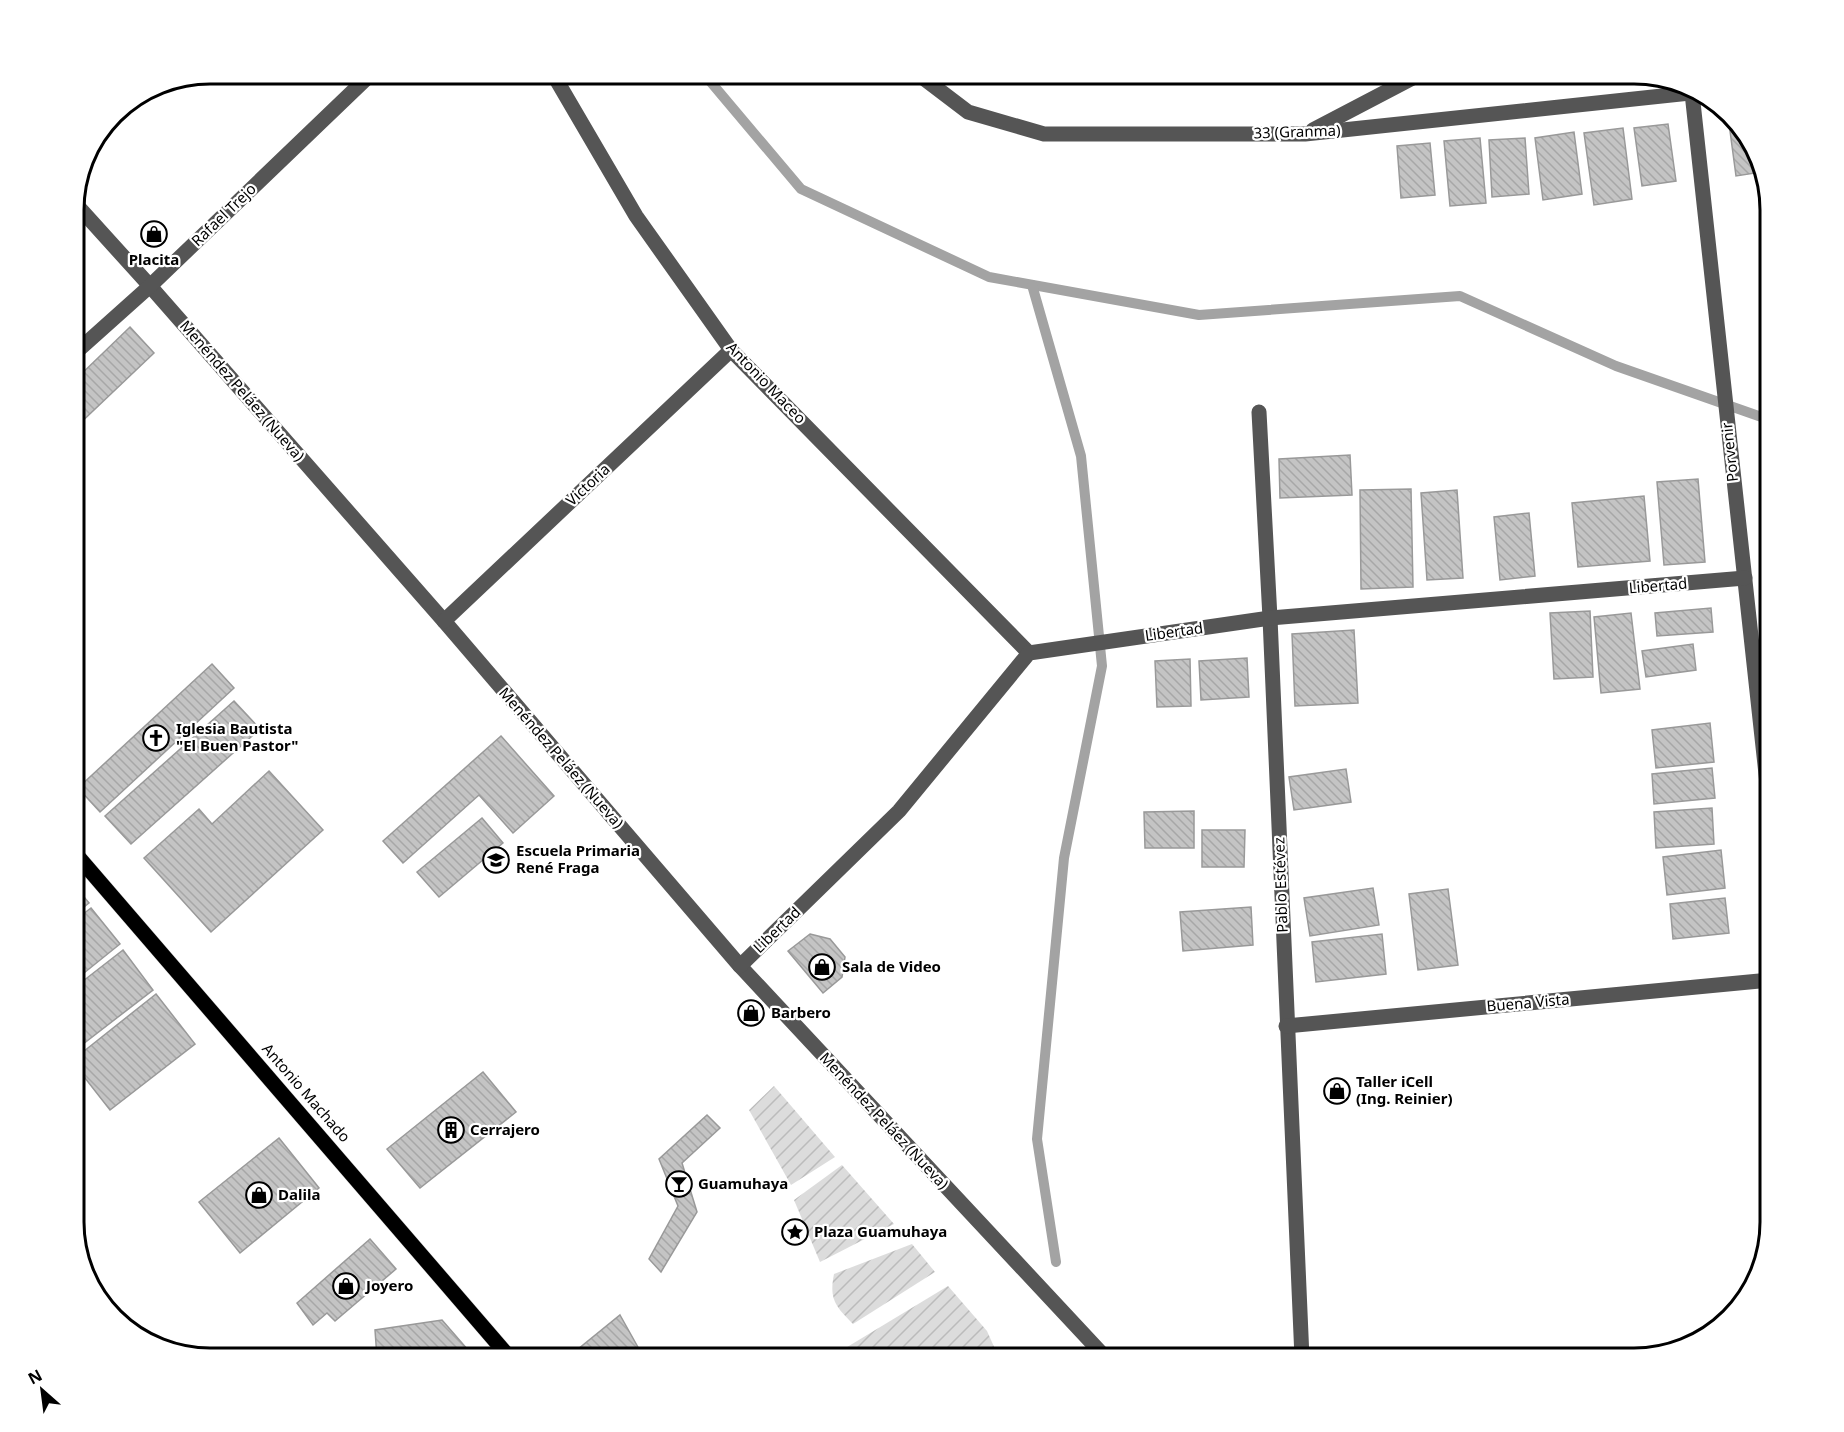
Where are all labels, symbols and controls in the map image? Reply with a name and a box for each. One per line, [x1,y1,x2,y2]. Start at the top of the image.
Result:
street label: 33 (Granma) [1253,119,1341,143]
street label: Rafael Trejo [187,178,260,250]
shop icon: Placita [139,219,169,249]
place label: Placita [129,249,179,269]
street label: Menéndez Peláez (Nueva) [176,316,310,465]
street label: Antonio Maceo [723,337,811,427]
street label: Porvenir [1716,421,1742,483]
street label: Victoria [561,459,614,510]
street label: Libertad [1628,572,1688,598]
street label: Libertad [1143,617,1204,645]
street label: Menéndez Peláez (Nueva) [495,683,629,832]
place label: Iglesia Bautista "El Buen Pastor" [176,718,299,755]
church icon: Iglesia Bautista "El Buen Pastor" [141,723,171,753]
street label: Pablo Estévez [1268,837,1292,933]
place label: Escuela Primaria René Fraga [516,840,640,877]
school or university icon: Escuela Primaria René Fraga [481,845,511,875]
street label: Libertad [748,902,804,957]
shop icon: Sala de Video [807,952,837,982]
place label: Sala de Video [842,956,941,976]
street label: Buena Vista [1486,988,1570,1016]
shop icon: Barbero [736,998,766,1028]
place label: Barbero [771,1002,831,1022]
street label: Antonio Machado [258,1039,355,1146]
street label: Menéndez Peláez (Nueva) [816,1047,954,1193]
place label: Taller iCell (Ing. Reinier) [1356,1071,1453,1108]
shop icon: Taller iCell (Ing. Reinier) [1322,1076,1352,1106]
building icon: Cerrajero [436,1115,466,1145]
place label: Cerrajero [470,1119,540,1139]
bar icon: Guamuhaya [664,1169,694,1199]
place label: Guamuhaya [698,1173,788,1193]
shop icon: Dalila [244,1180,274,1210]
place label: Dalila [278,1184,320,1204]
place icon: Plaza Guamuhaya [780,1217,810,1247]
place label: Plaza Guamuhaya [814,1221,947,1241]
shop icon: Joyero [331,1271,361,1301]
place label: Joyero [364,1275,413,1295]
north arrow [12,1360,72,1420]
text: N [24,1364,46,1390]

